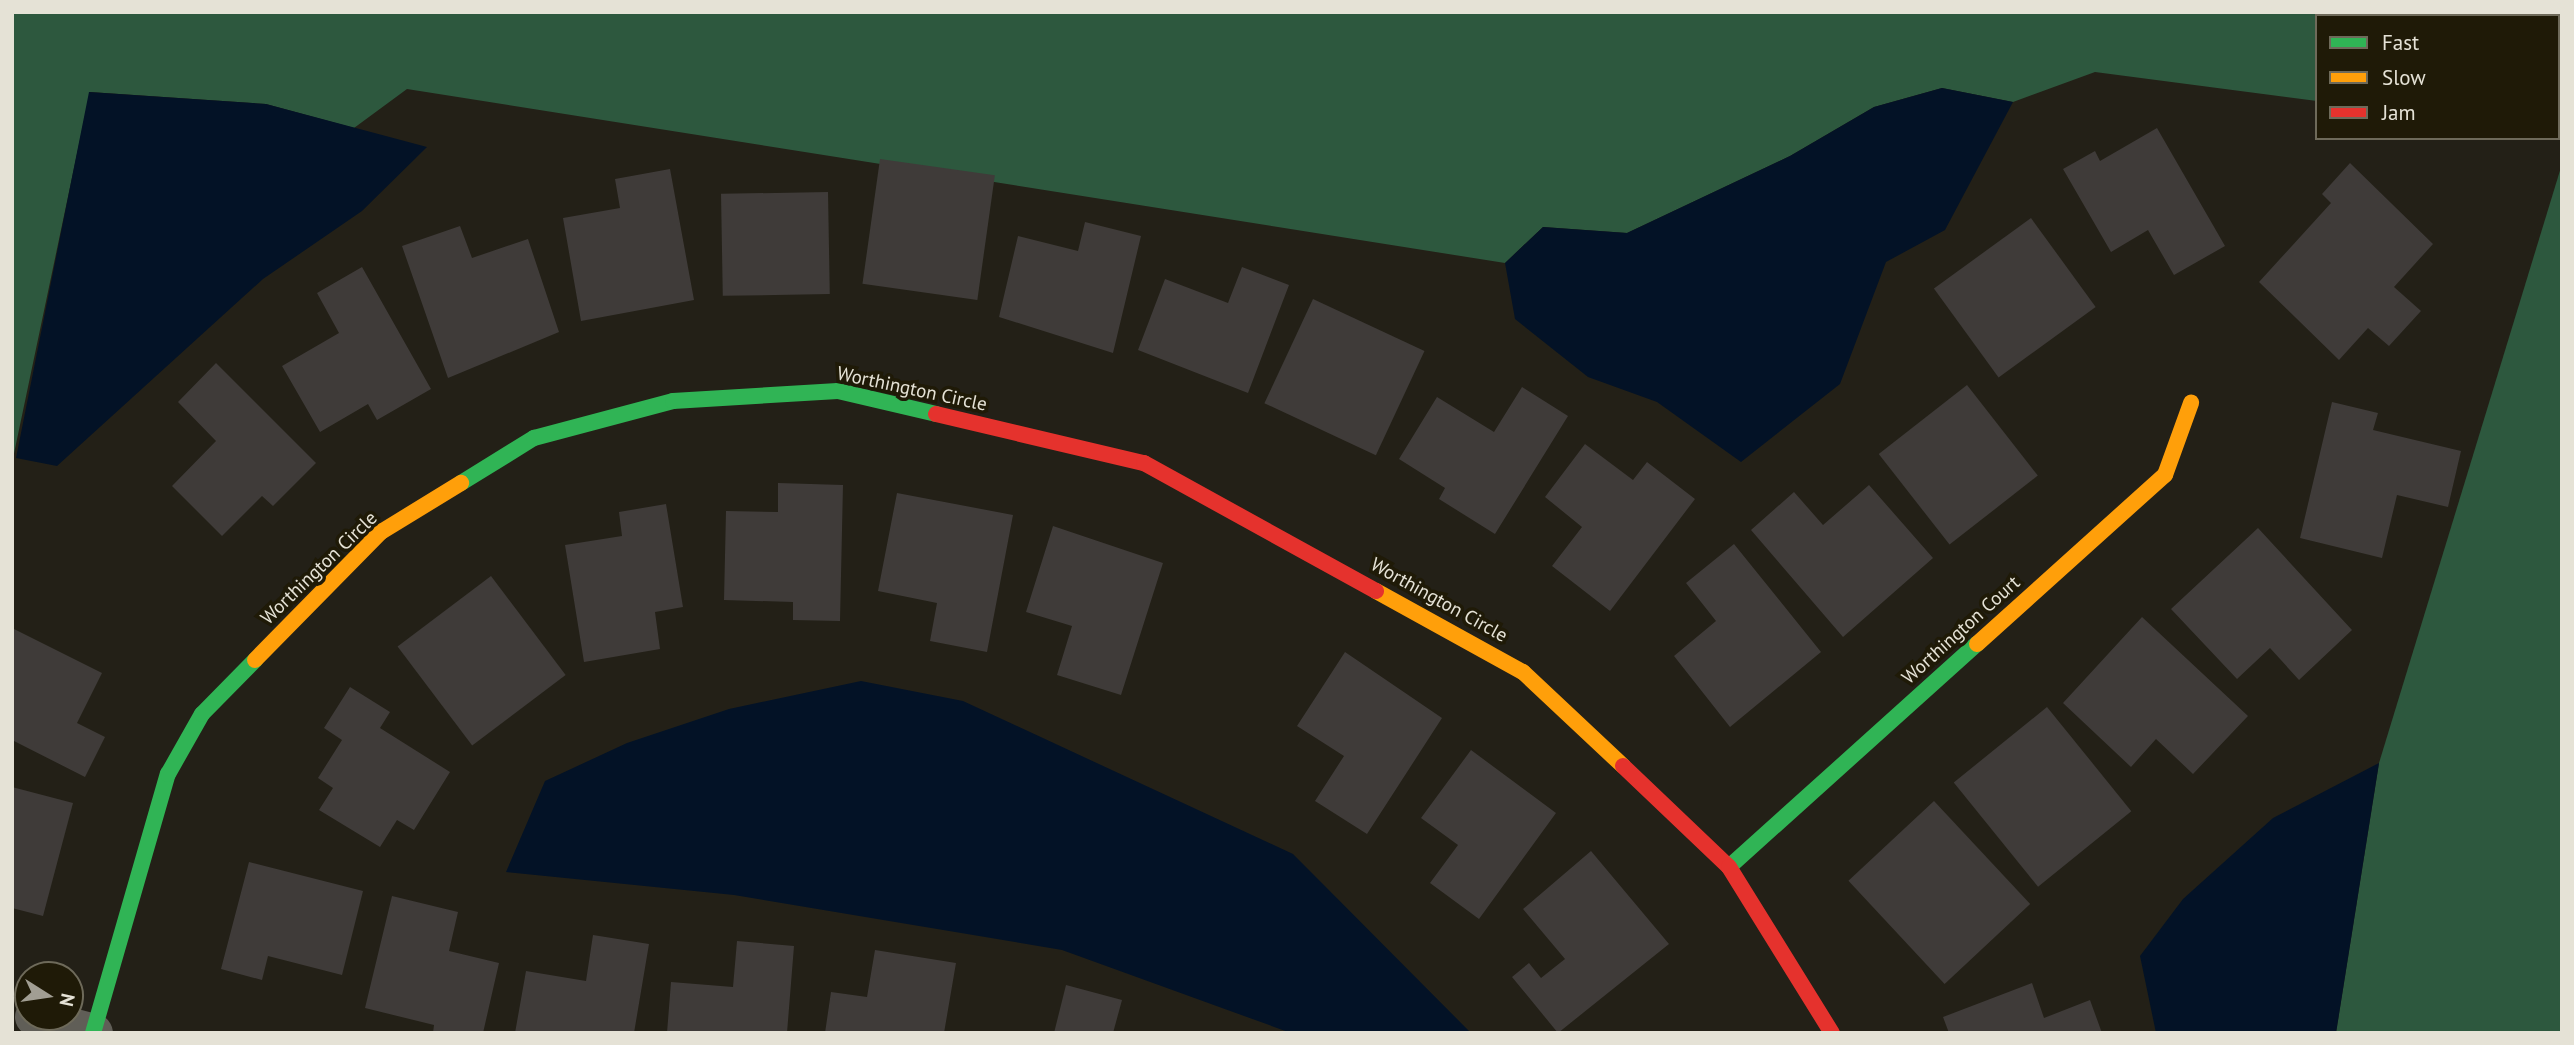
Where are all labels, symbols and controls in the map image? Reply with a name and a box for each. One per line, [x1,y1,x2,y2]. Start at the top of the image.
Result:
legend [2315,14,2560,140]
text: Fast [2382,29,2419,56]
text: Slow [2382,64,2426,91]
text: Jam [2382,99,2416,126]
street label: Worthington Circle [835,362,989,416]
street label: Worthington Circle [256,507,382,629]
street label: Worthington Circle [1367,553,1511,647]
street label: Worthington Court [1897,571,2025,689]
north arrow [14,961,84,1031]
text: N [55,991,81,1009]

